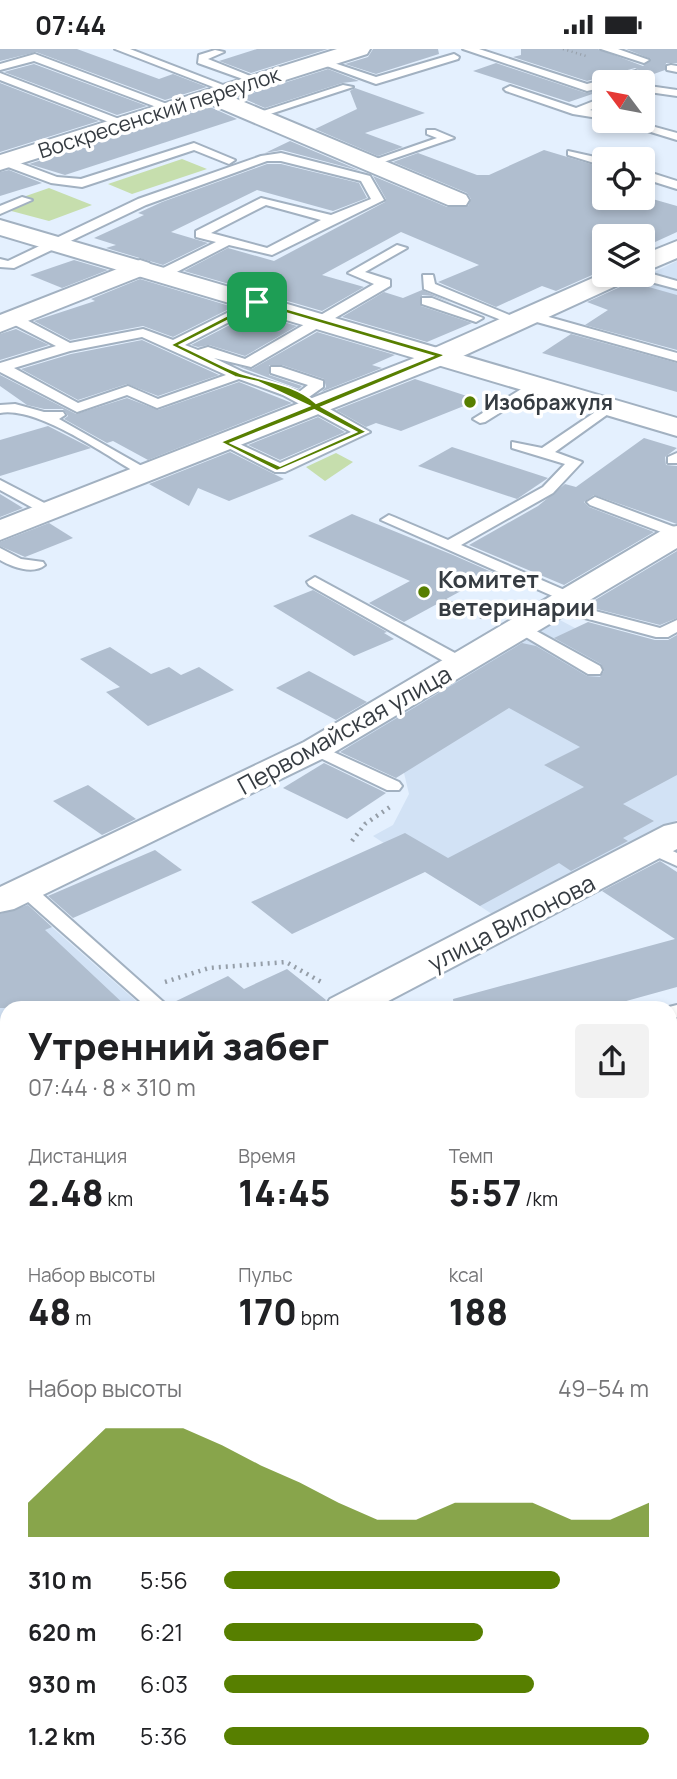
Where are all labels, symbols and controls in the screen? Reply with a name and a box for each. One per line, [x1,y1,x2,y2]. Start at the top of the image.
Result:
text: 07:44 [35,7,106,43]
street label: Воскресенский переулок [34,59,284,164]
north arrow [592,70,654,133]
map controls [592,70,655,287]
button: locate [592,147,655,210]
button: layers [592,224,655,287]
pin [227,272,287,332]
icon: arrive [238,283,276,321]
place label: Изображуля [484,388,613,416]
marker: Изображуля [462,394,478,410]
place label: Комитет ветеринарии [438,562,595,623]
marker: Комитет ветеринарии [416,584,432,600]
street label: Первомайская улица [231,656,457,802]
street label: улица Вилонова [422,866,600,978]
text: Утренний забег [28,1019,329,1071]
button: share [575,1024,649,1098]
text: 07:44 · 8 × 310 m [28,1071,196,1103]
text: Дистанция [28,1143,127,1169]
text: Время [238,1143,296,1169]
text: Темп [449,1143,493,1169]
text: 2.48 [28,1169,104,1217]
text: 14:45 [238,1169,330,1217]
text: 5:57 [449,1169,521,1217]
text: km [104,1186,133,1212]
text: /km [521,1186,558,1212]
text: Набор высоты [28,1262,155,1288]
text: Пульс [238,1262,293,1288]
text: kcal [449,1262,483,1288]
text: 48 [28,1288,71,1336]
text: 170 [238,1288,297,1336]
text: 188 [449,1288,508,1336]
text: m [71,1305,91,1331]
text: bpm [297,1305,339,1331]
text: Набор высоты [28,1372,182,1404]
text: 49–54 m [558,1372,649,1404]
text: 310 m [28,1564,92,1596]
text: 5:56 [140,1564,188,1596]
text: 620 m [28,1616,96,1648]
text: 6:21 [140,1616,183,1648]
text: 930 m [28,1668,96,1700]
text: 6:03 [140,1668,188,1700]
text: 1.2 km [28,1720,95,1752]
text: 5:36 [140,1720,187,1752]

